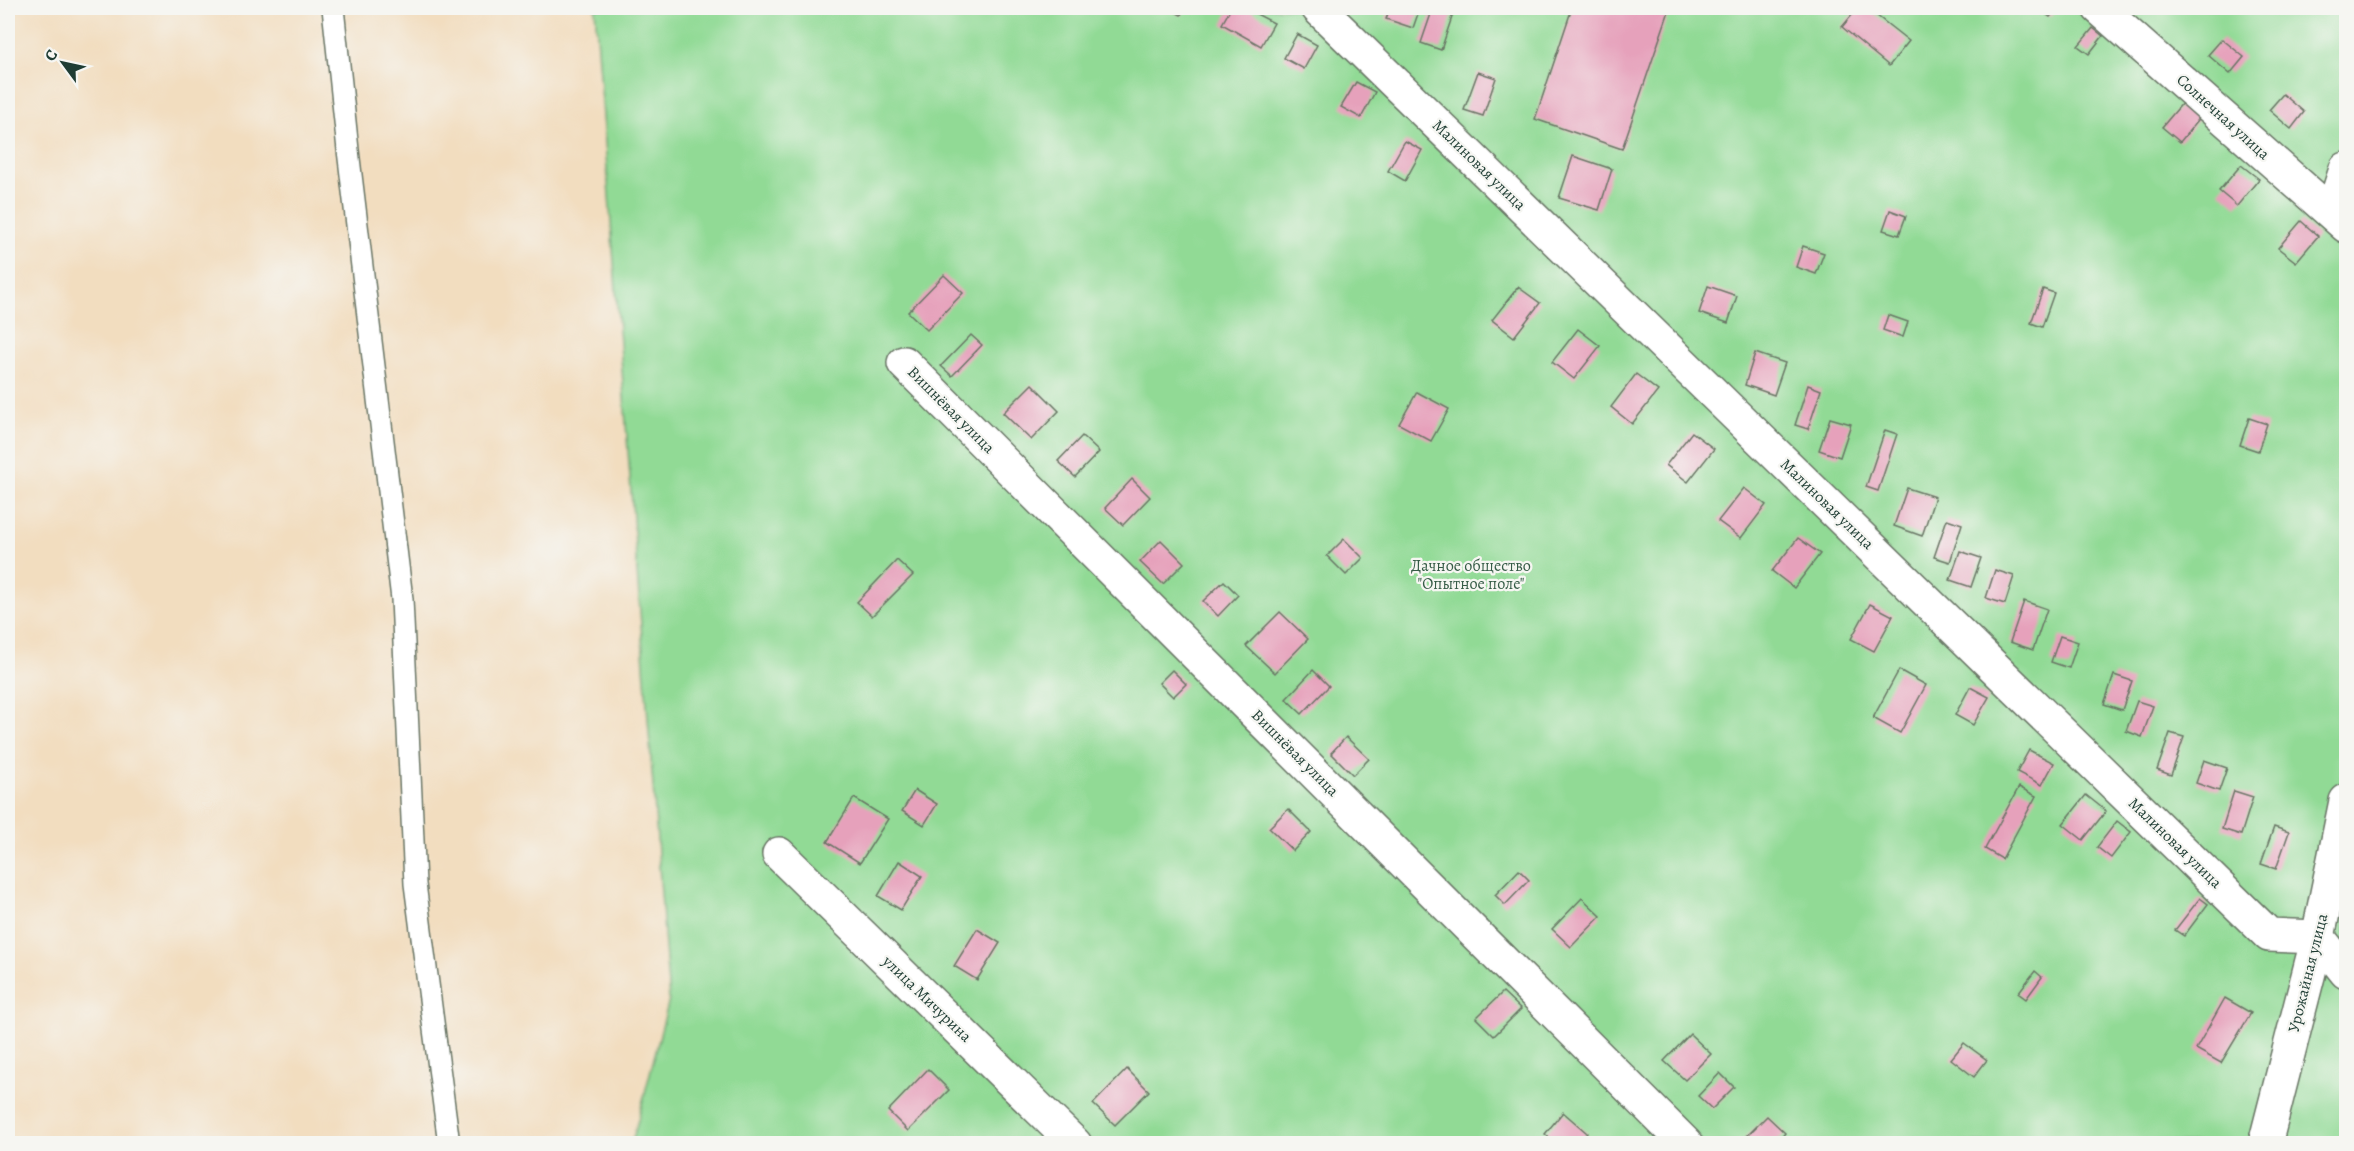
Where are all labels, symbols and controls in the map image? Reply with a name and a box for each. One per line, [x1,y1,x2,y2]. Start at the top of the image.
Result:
north arrow [33,33,93,93]
text: С [39,45,63,66]
street label: Солнечная улица [2172,69,2275,165]
street label: Малиновая улица [1427,115,1531,216]
street label: Вишнёвая улица [902,361,1000,459]
street label: Малиновая улица [1775,454,1879,555]
park label: Дачное общество "Опытное поле" [1411,555,1531,595]
street label: Вишнёвая улица [1246,704,1344,802]
street label: Малиновая улица [2123,793,2227,894]
street label: Урожайная улица [2283,911,2334,1035]
street label: улица Мичурина [877,950,977,1048]

